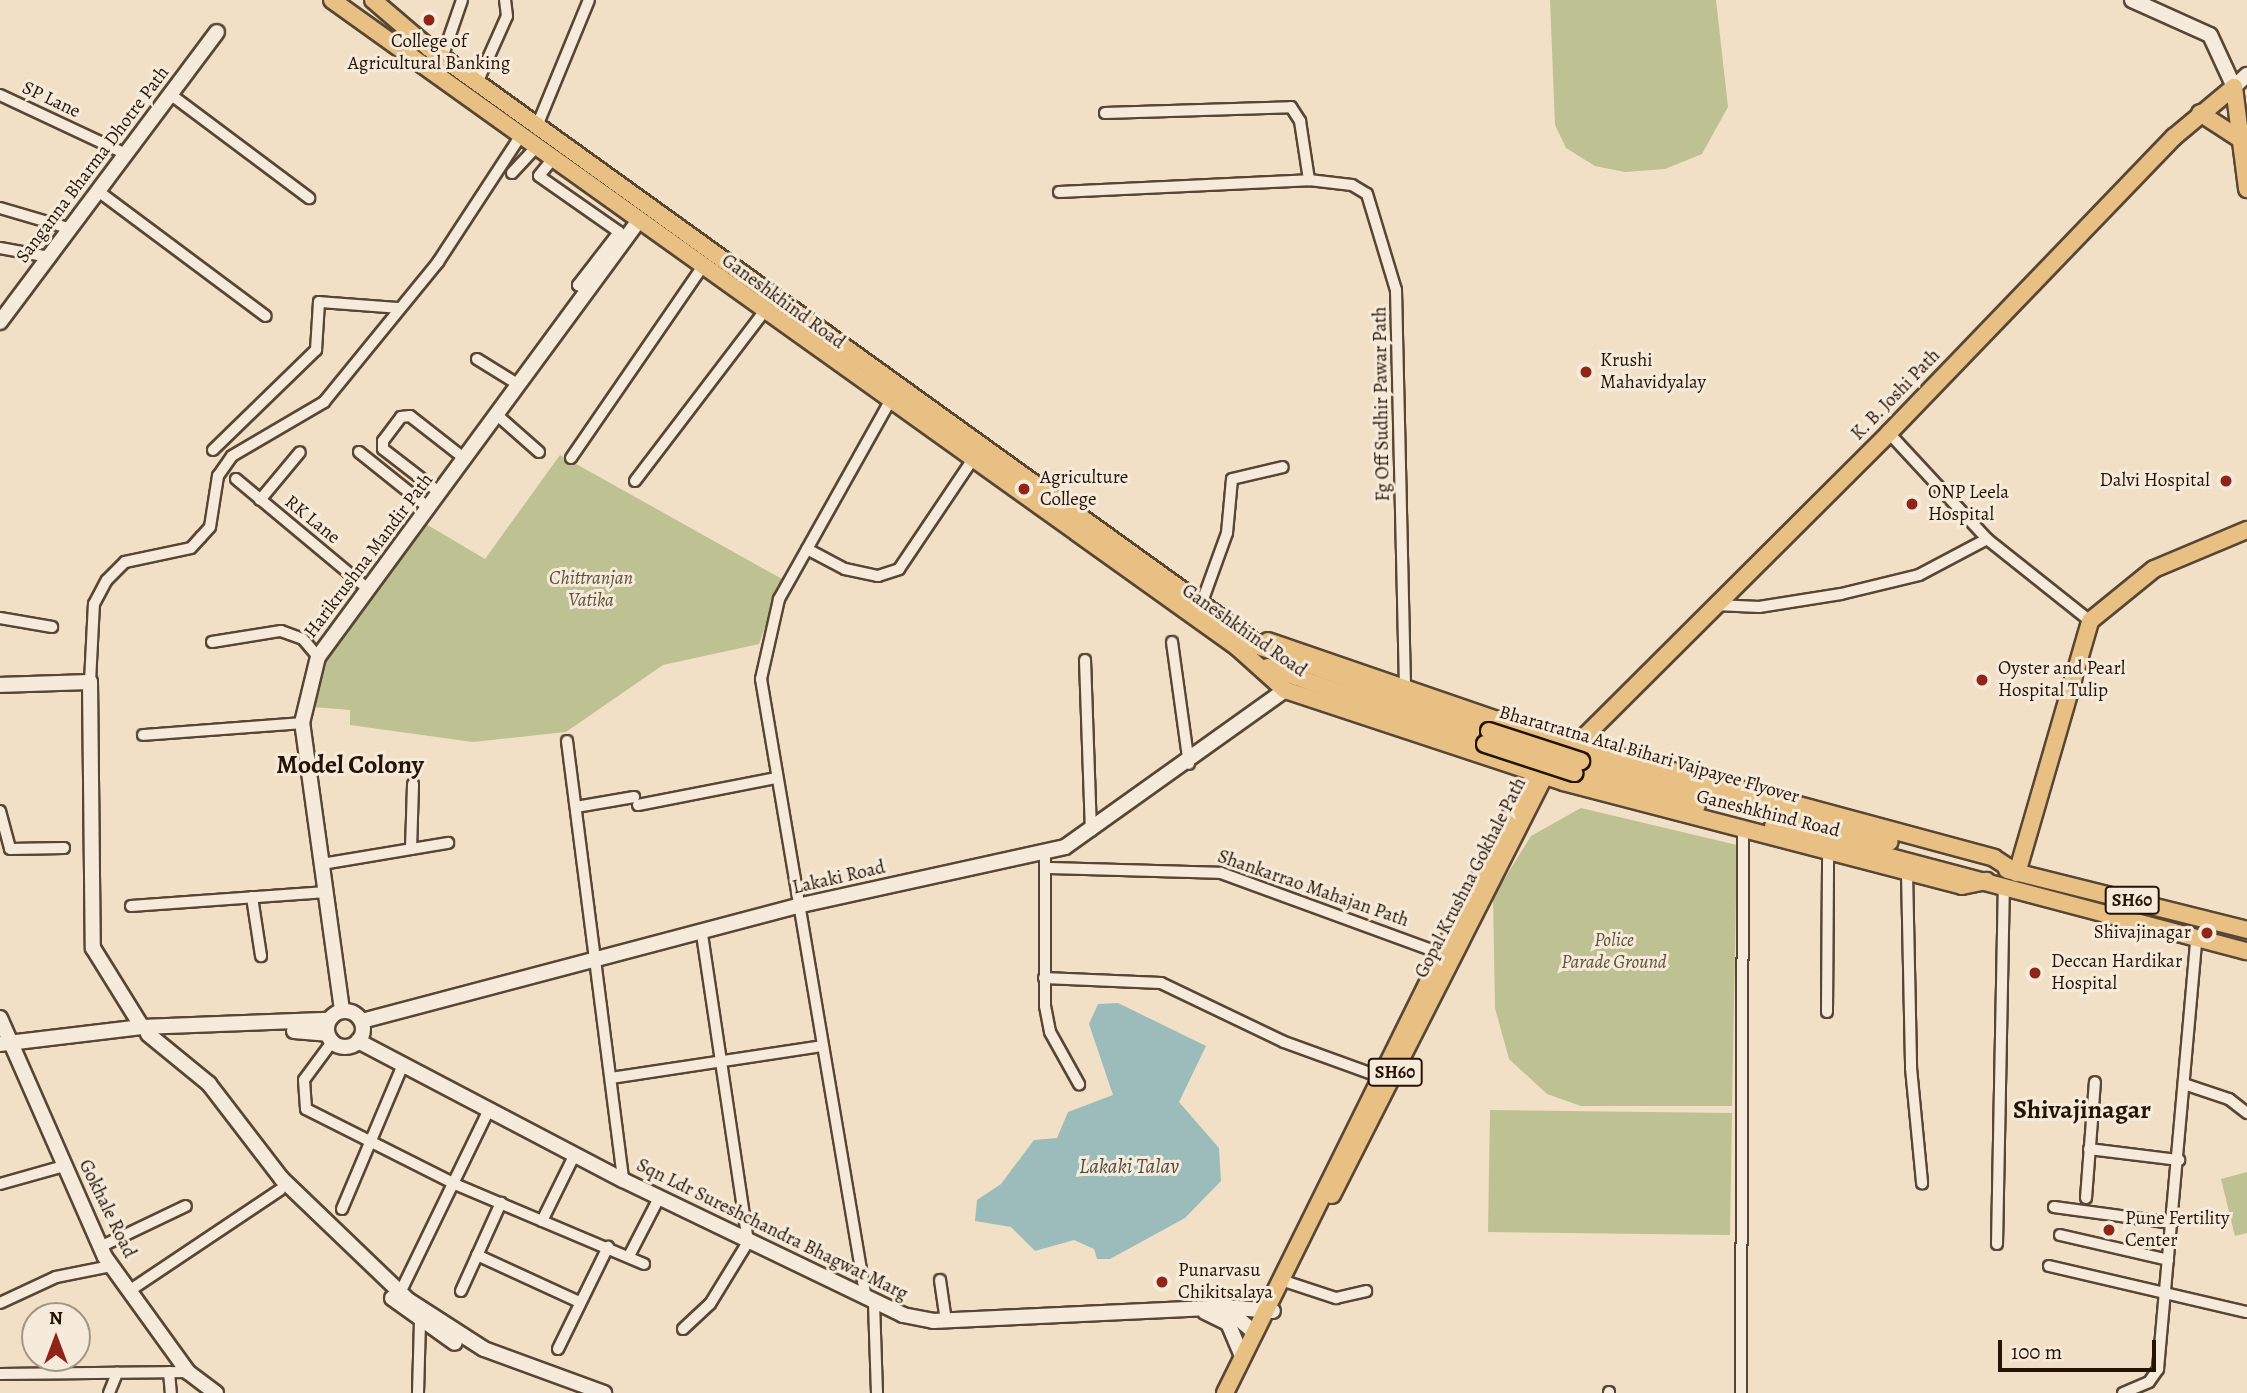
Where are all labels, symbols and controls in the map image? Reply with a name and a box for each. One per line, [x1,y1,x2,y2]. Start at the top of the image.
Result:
marker: College of Agricultural Banking [421,12,437,28]
place label: College of Agricultural Banking [348,31,510,75]
street label: Sanganna Bharma Dhotre Path [12,62,174,268]
street label: SP Lane [18,77,84,123]
street label: Ganeshkhind Road [717,250,849,354]
street label: Fg Off Sudhir Pawar Path [1369,306,1395,502]
street label: K. B. Joshi Path [1847,344,1945,446]
place label: Krushi Mahavidyalay [1600,350,1706,394]
marker: Krushi Mahavidyalay [1578,364,1594,380]
place label: Agriculture College [1040,467,1128,511]
street label: Harikrushna Mandir Path [300,469,438,643]
place label: Dalvi Hospital [2099,470,2210,492]
marker: Dalvi Hospital [2216,471,2236,491]
marker: Agriculture College [1014,479,1034,499]
place label: ONP Leela Hospital [1928,482,2009,526]
street label: RK Lane [280,491,344,549]
marker: ONP Leela Hospital [1902,494,1922,514]
park label: Chittranjan Vatika [549,568,633,612]
street label: Ganeshkhind Road [1177,580,1311,682]
place label: Oyster and Pearl Hospital Tulip [1998,658,2125,702]
marker: Oyster and Pearl Hospital Tulip [1972,670,1992,690]
street label: Bharatratna Atal Bihari Vajpayee Flyover [1496,701,1802,809]
district label: Model Colony [276,749,424,781]
street label: Gopal Krushna Gokhale Path [1410,774,1532,982]
street label: Ganeshkhind Road [1694,785,1842,843]
street label: Shankarrao Mahajan Path [1214,846,1412,932]
street label: Lakaki Road [790,856,888,900]
road number: SH60 [2104,886,2160,915]
place label: Shivajinagar [2094,922,2191,944]
marker: Shivajinagar [2197,923,2217,943]
park label: Police Parade Ground [1561,930,1667,974]
place label: Deccan Hardikar Hospital [2051,951,2182,995]
marker: Deccan Hardikar Hospital [2025,963,2045,983]
road number: SH60 [1367,1058,1423,1086]
district label: Shivajinagar [2013,1094,2151,1126]
water label: Lakaki Talav [1079,1153,1179,1179]
street label: Sqn Ldr Sureshchandra Bhagwat Marg [633,1154,911,1306]
street label: Gokhale Road [73,1156,141,1262]
place label: Pune Fertility Center [2125,1208,2229,1252]
marker: Pune Fertility Center [2099,1220,2119,1240]
place label: Punarvasu Chikitsalaya [1178,1260,1273,1304]
marker: Punarvasu Chikitsalaya [1152,1272,1172,1292]
north arrow [21,1302,91,1372]
text: N [49,1305,63,1331]
scale bar [2002,1326,2160,1370]
text: 100 m [2011,1338,2062,1366]

